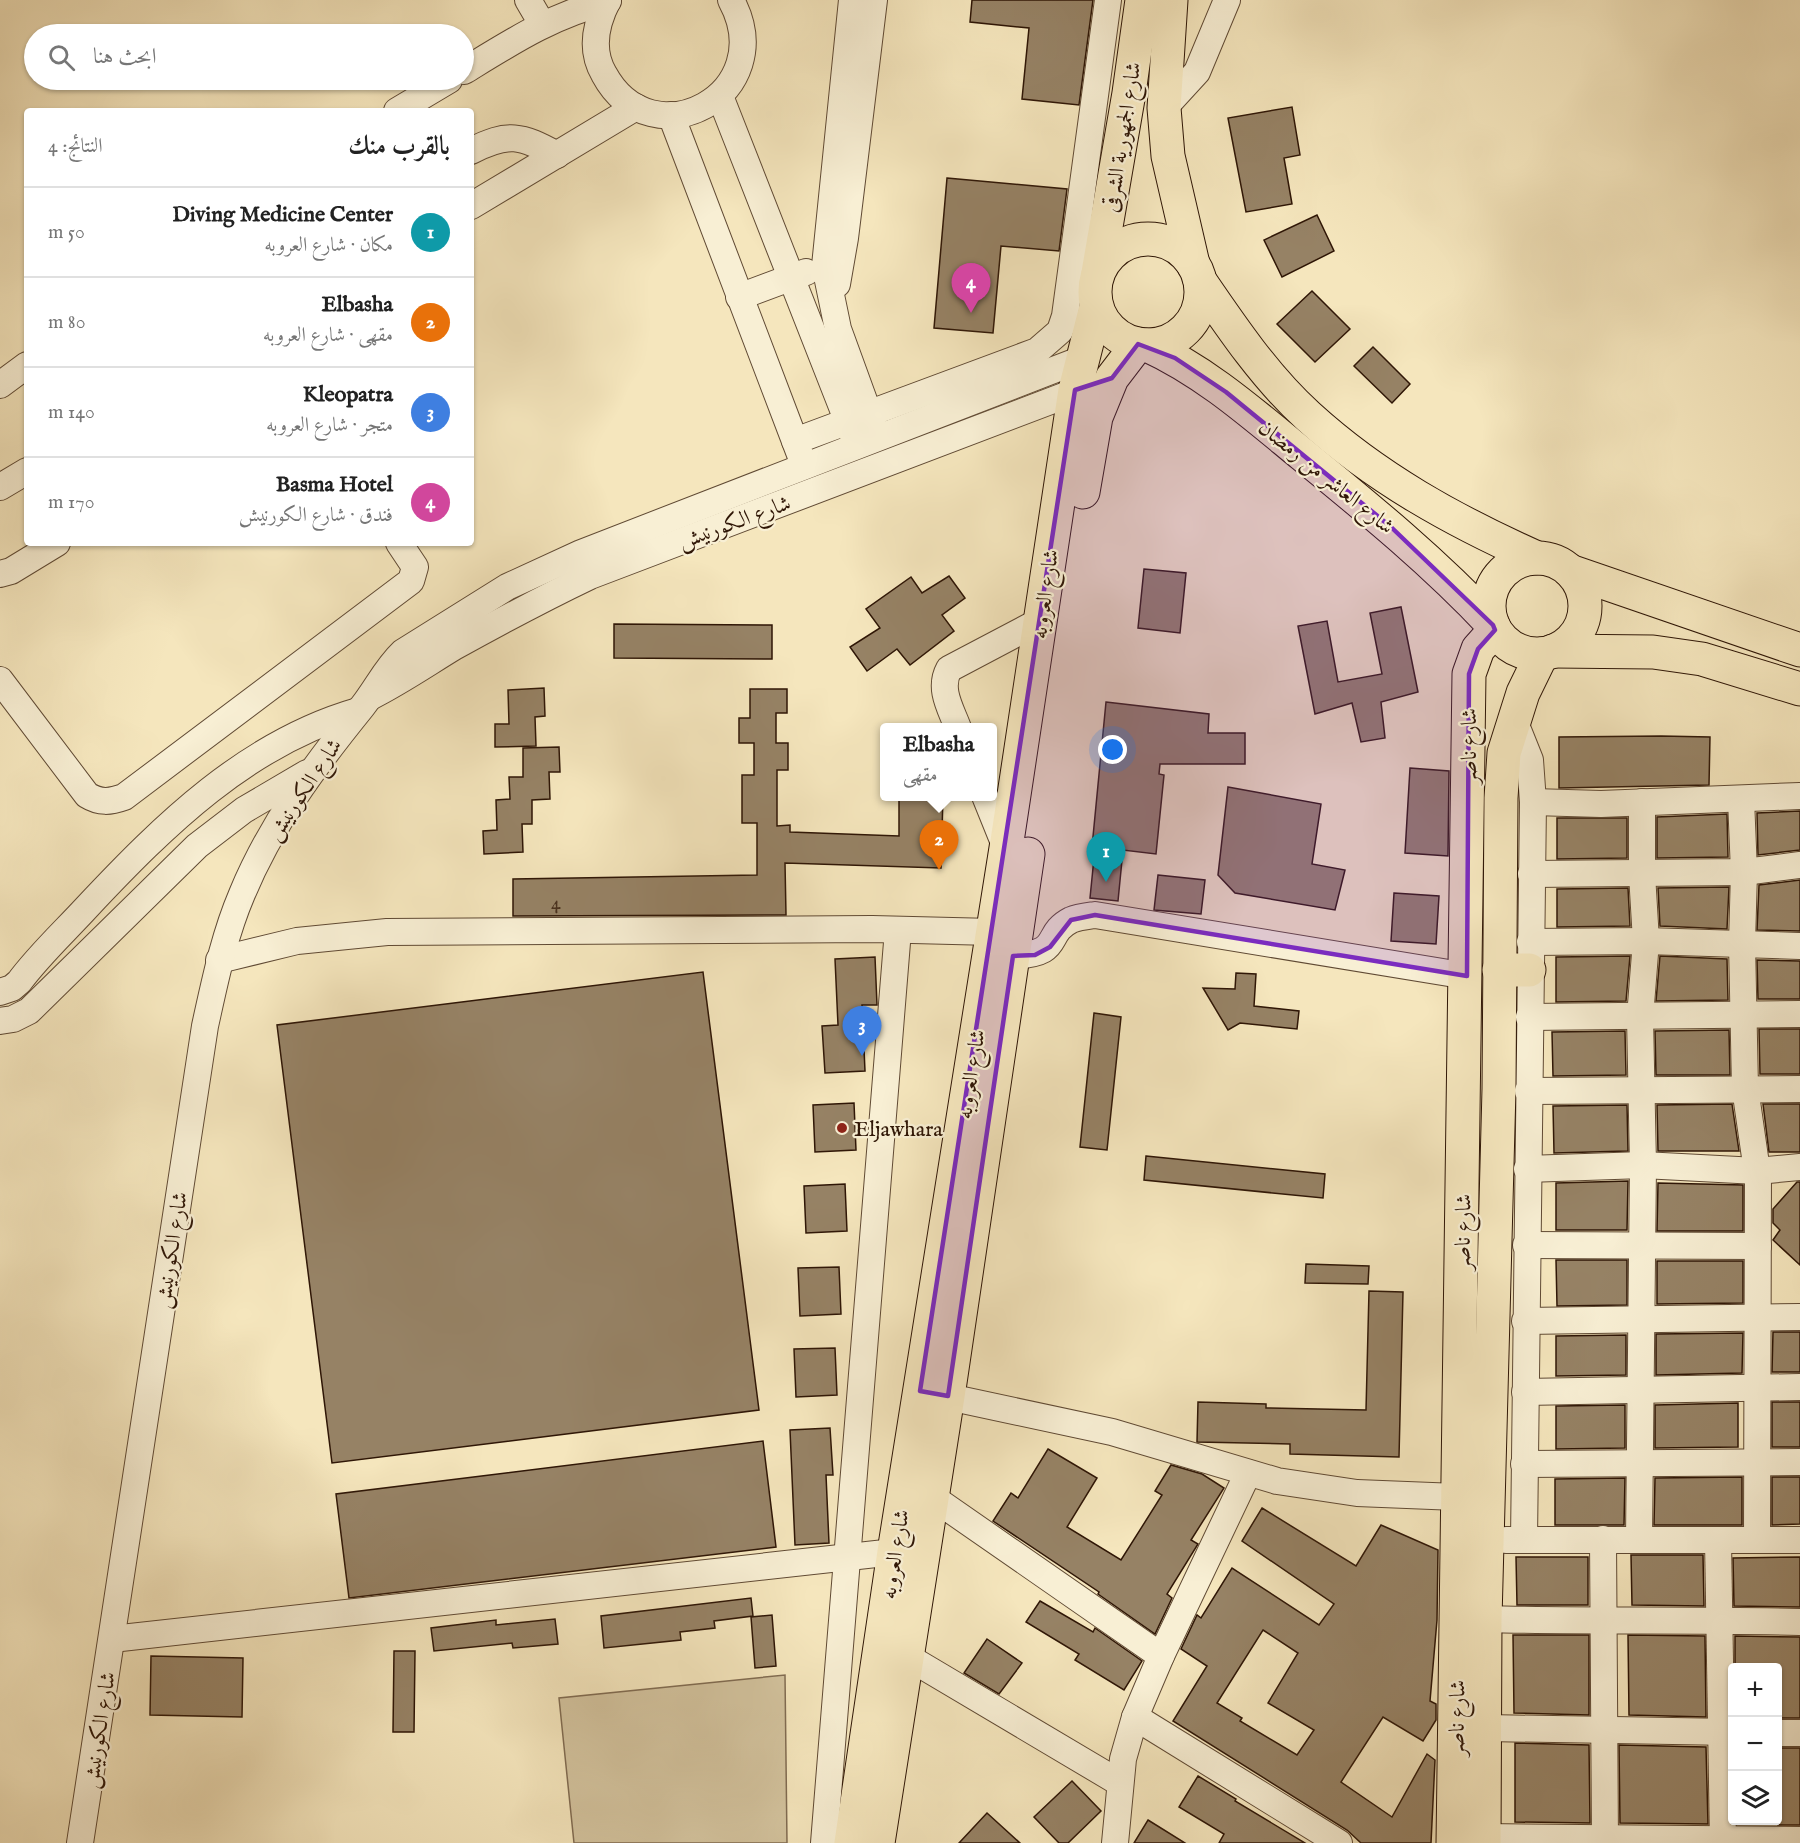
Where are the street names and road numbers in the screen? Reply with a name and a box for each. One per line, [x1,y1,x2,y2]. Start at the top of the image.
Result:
street label: شارع الجمهورية الشرقى [1097,60,1152,215]
street label: شارع العاشر من رمضان [1250,414,1399,543]
street label: شارع الكورنيش [675,490,796,559]
street label: شارع العروبه [1026,548,1069,641]
street label: شارع ناصر [1456,708,1487,786]
street label: شارع الكورنيش [260,733,352,848]
street label: شارع العروبه [951,1027,996,1122]
street label: شارع الكورنيش [149,1190,198,1311]
street label: شارع ناصر [1449,1194,1482,1272]
street label: شارع العروبه [875,1507,920,1602]
street label: شارع الكورنيش [77,1670,126,1791]
street label: شارع ناصر [1443,1680,1476,1758]

